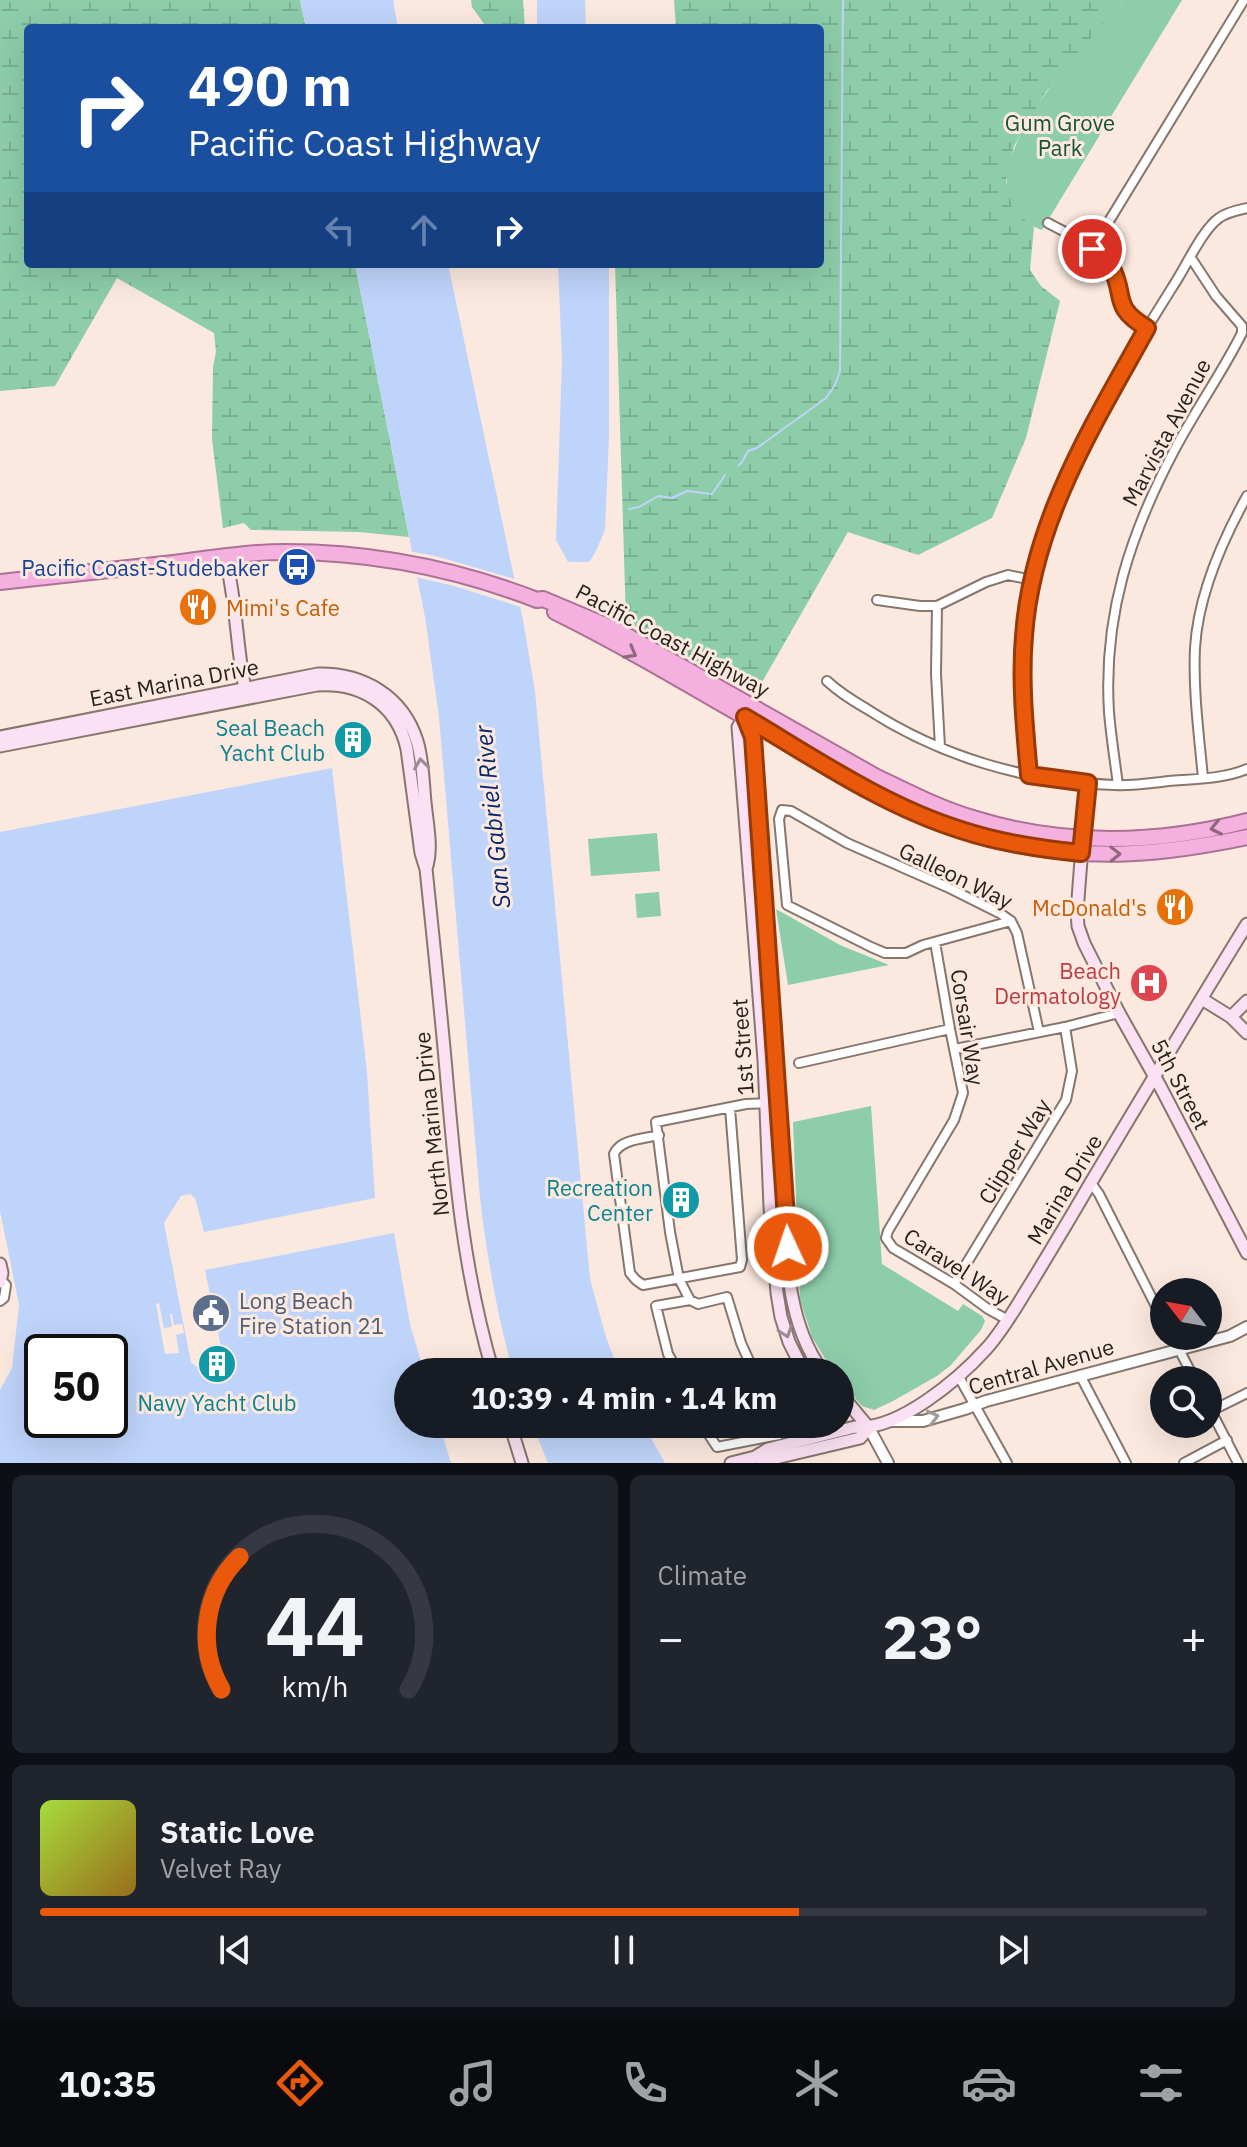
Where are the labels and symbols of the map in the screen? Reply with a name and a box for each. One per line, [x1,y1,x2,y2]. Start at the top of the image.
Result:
park label: Gum Grove Park [1005,108,1115,162]
pin [1058,215,1126,283]
street label: Marvista Avenue [1115,353,1217,511]
bus stop icon: Pacific Coast-Studebaker [276,546,318,588]
place label: Pacific Coast-Studebaker [21,553,269,582]
street label: Pacific Coast Highway [571,577,775,703]
restaurant icon: Mimi's Cafe [177,586,219,628]
place label: Mimi's Cafe [226,593,340,622]
one-way arrow [623,644,637,659]
street label: East Marina Drive [87,651,261,713]
place label: Seal Beach Yacht Club [215,713,325,767]
building icon: Seal Beach Yacht Club [332,719,374,761]
water label: San Gabriel River [466,723,518,910]
one-way arrow [413,757,430,771]
one-way arrow [1210,819,1223,836]
street label: Galleon Way [894,835,1018,915]
one-way arrow [1109,845,1122,863]
restaurant icon: McDonald's [1154,886,1196,928]
place label: McDonald's [1032,893,1147,922]
place label: Beach Dermatology [994,956,1121,1010]
hospital icon: Beach Dermatology [1128,962,1170,1004]
street label: Corsair Way [945,967,991,1087]
street label: 1st Street [724,998,760,1096]
street label: North Marina Drive [407,1030,455,1218]
street label: 5th Street [1145,1034,1217,1134]
street label: Clipper Way [971,1093,1057,1209]
street label: Marina Drive [1020,1129,1108,1249]
place label: Recreation Center [546,1173,653,1227]
building icon: Recreation Center [660,1179,702,1221]
position arrow [746,1205,830,1289]
street label: Caravel Way [898,1221,1016,1311]
north arrow [1150,1278,1222,1350]
place label: Long Beach Fire Station 21 [239,1286,384,1340]
public building icon: Long Beach Fire Station 21 [190,1292,232,1334]
one-way arrow [776,1324,792,1338]
street label: Central Avenue [965,1331,1117,1401]
speed limit sign: 50 [24,1334,128,1438]
building icon: Navy Yacht Club [196,1343,238,1385]
place label: Navy Yacht Club [137,1388,297,1417]
one-way arrow [926,1410,940,1427]

